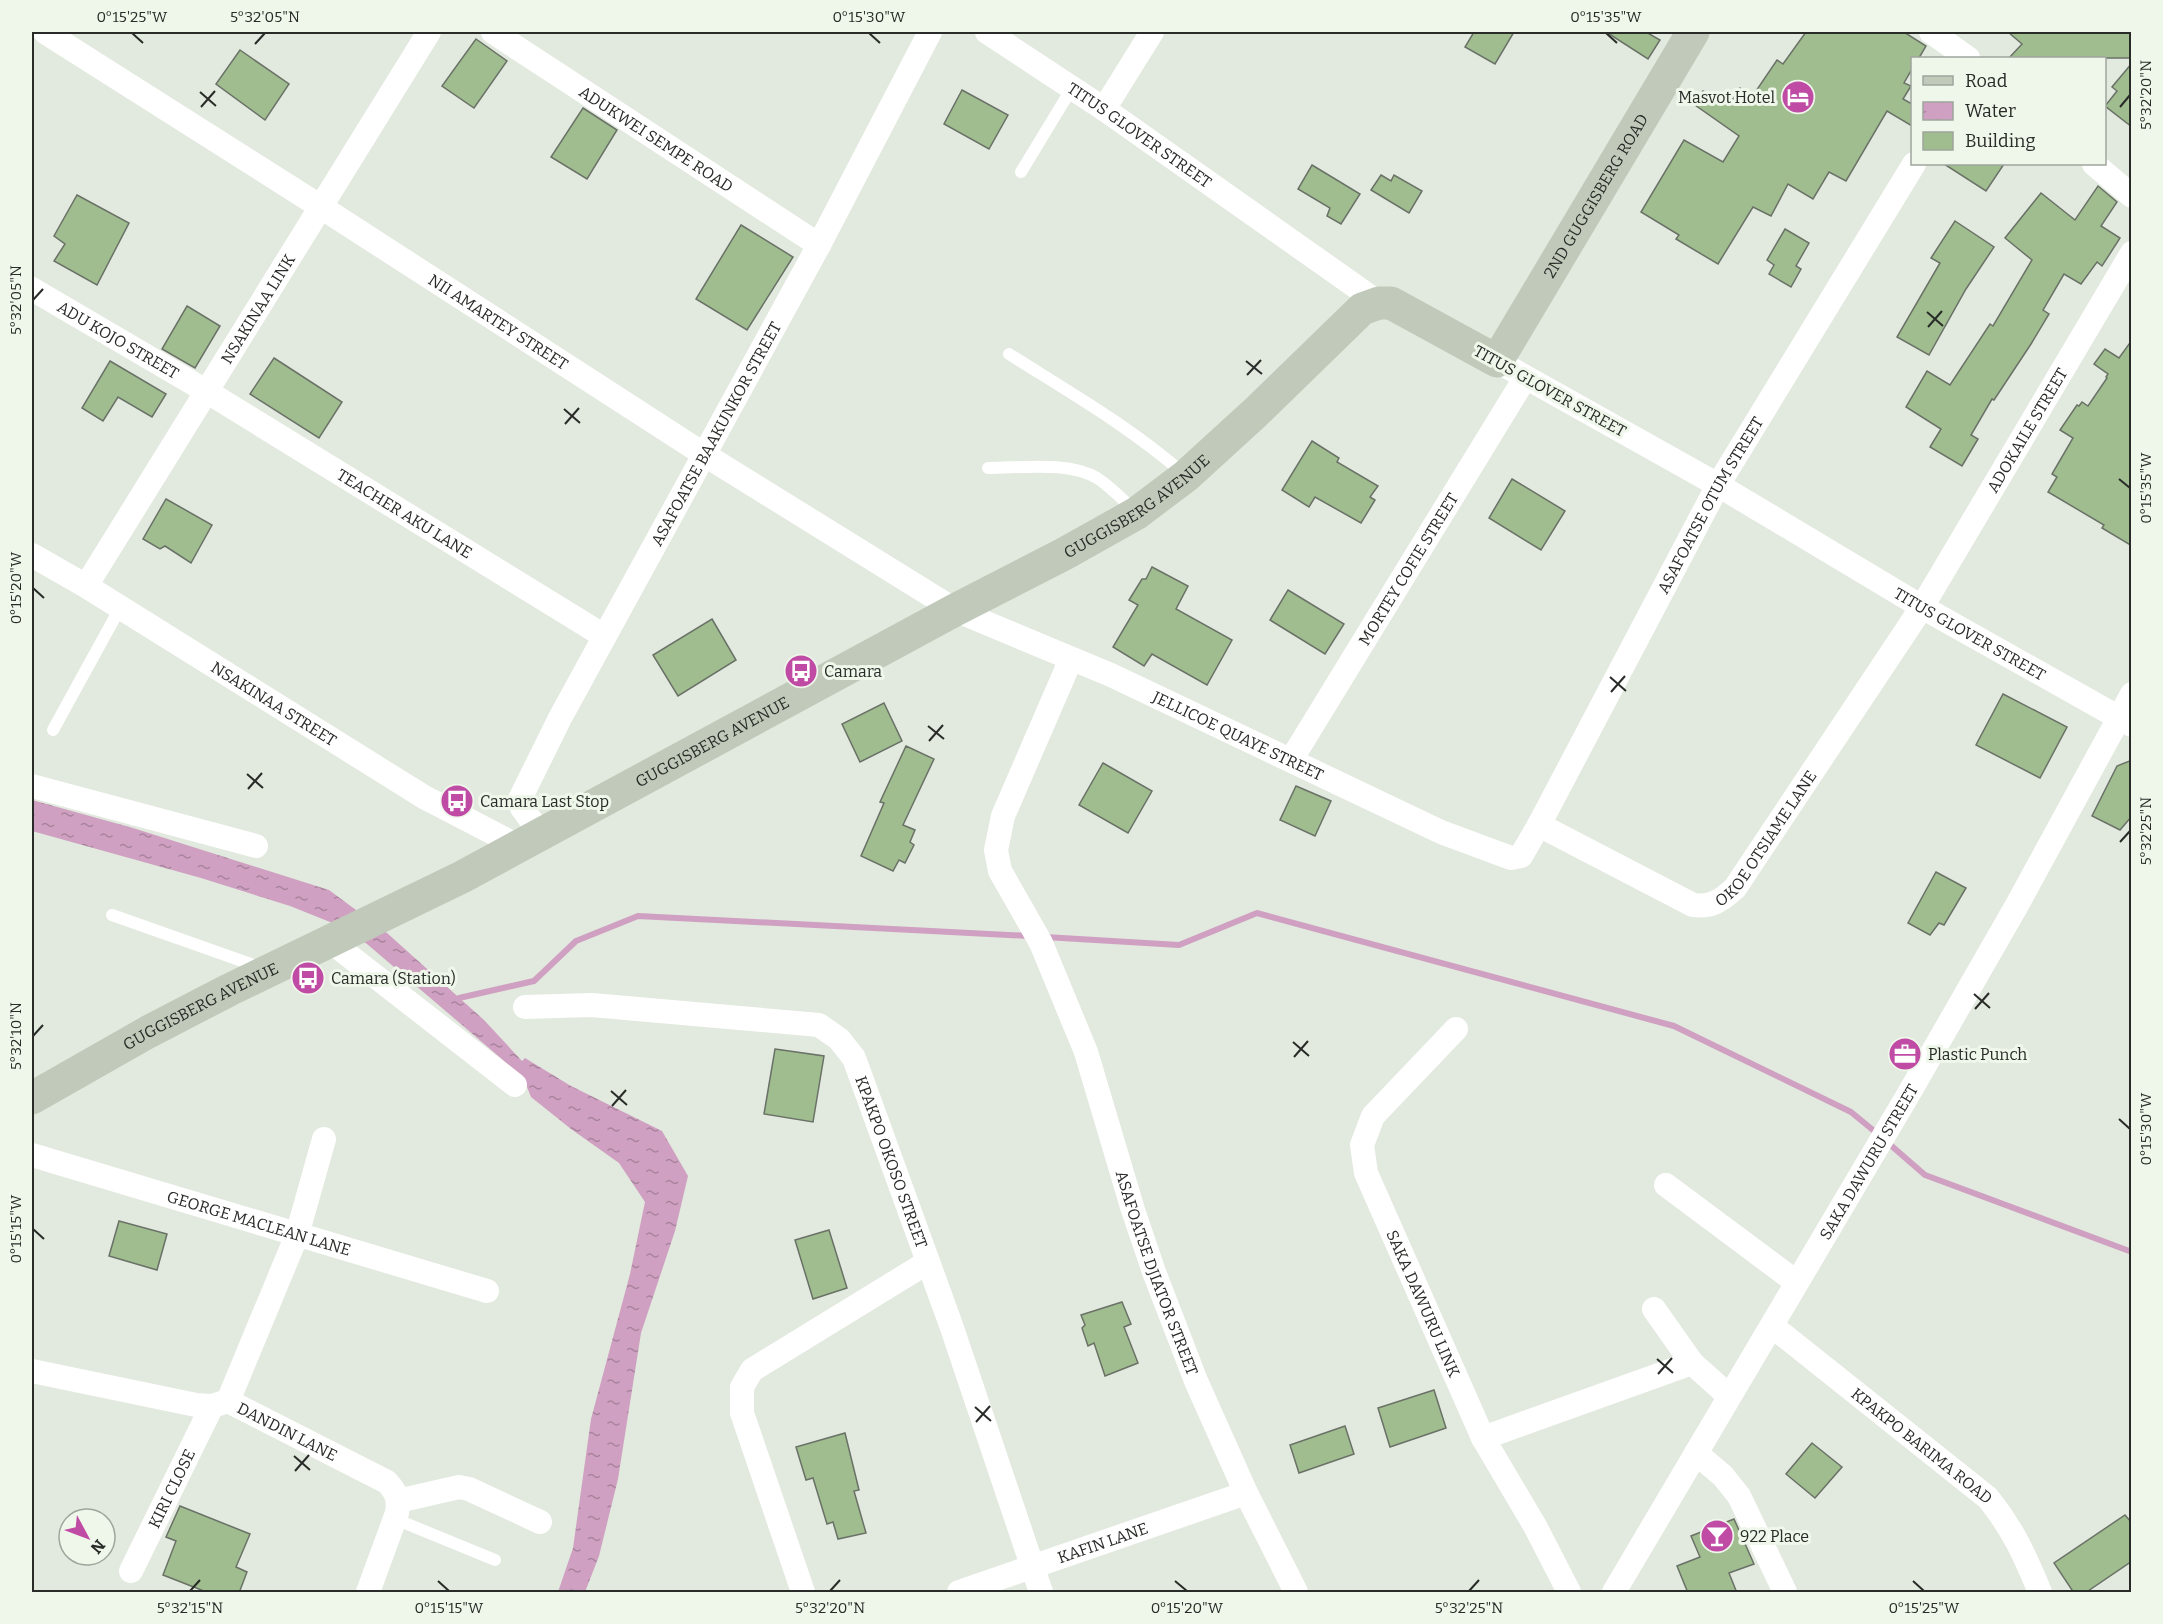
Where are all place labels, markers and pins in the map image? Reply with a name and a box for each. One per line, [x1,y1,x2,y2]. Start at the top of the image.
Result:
hotel icon: Masvot Hotel [1780,79,1816,115]
place label: Masvot Hotel [1678,88,1775,107]
bus stop icon: Camara [783,653,819,689]
place label: Camara [824,662,882,681]
bus stop icon: Camara Last Stop [439,783,475,819]
place label: Camara Last Stop [480,792,609,811]
bus stop icon: Camara (Station) [290,960,326,996]
place label: Camara (Station) [331,969,456,988]
office icon: Plastic Punch [1887,1036,1923,1072]
place label: Plastic Punch [1928,1045,2027,1064]
bar icon: 922 Place [1699,1518,1735,1554]
place label: 922 Place [1740,1527,1809,1546]

